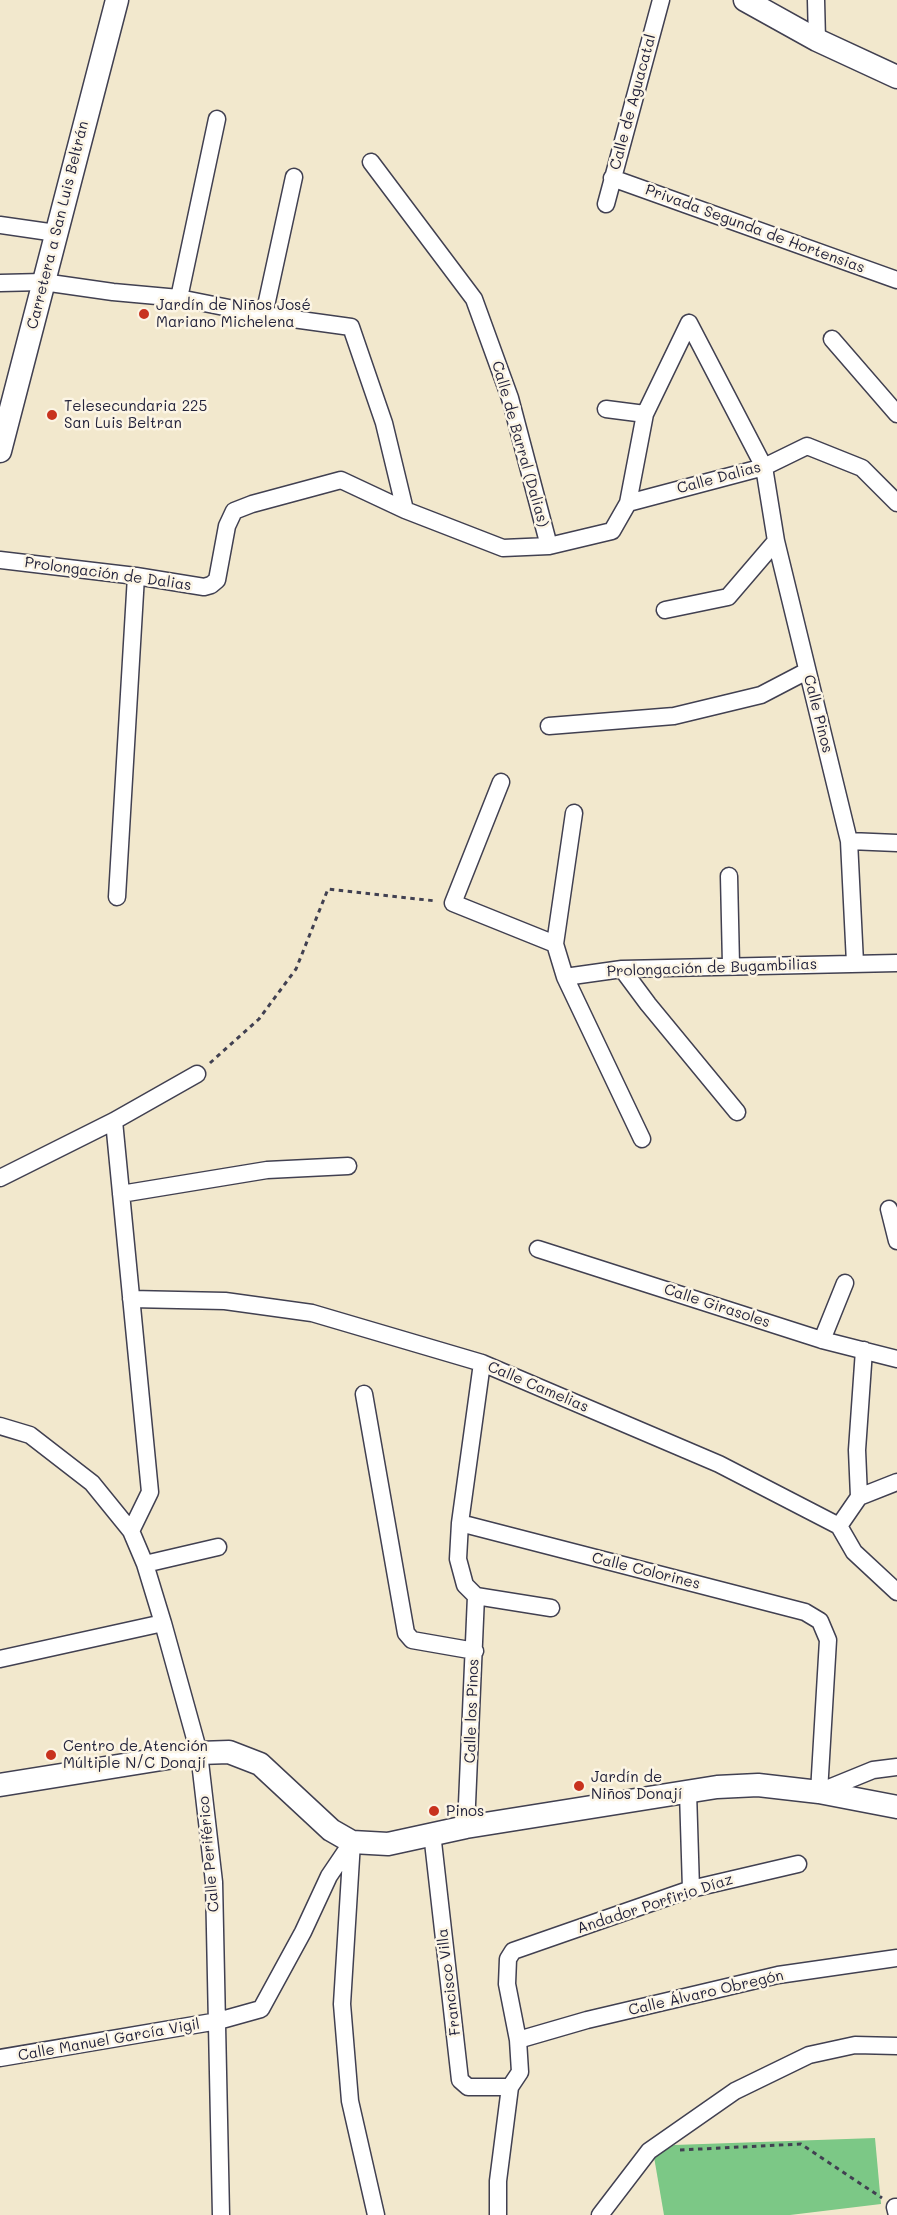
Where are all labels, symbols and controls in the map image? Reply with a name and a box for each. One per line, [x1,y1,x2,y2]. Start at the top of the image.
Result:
street label: Calle de Aguacatal [606,32,660,172]
street label: Carretera a San Luis Beltrán [23,119,93,331]
street label: Privada Segunda de Hortensias [643,181,867,277]
place label: Jardín de Niños José Mariano Michelena [156,296,311,331]
marker: Jardín de Niños José Mariano Michelena [137,307,151,321]
street label: Calle de Barral (Dalias) [488,359,552,529]
place label: Telesecundaria 225 San Luis Beltran [64,397,207,432]
marker: Telesecundaria 225 San Luis Beltran [45,408,59,422]
street label: Calle Dalias [675,458,763,498]
street label: Prolongación de Dalias [23,553,193,595]
street label: Calle Pinos [800,673,836,755]
street label: Prolongación de Bugambilias [607,955,817,981]
street label: Calle Girasoles [662,1280,772,1332]
street label: Calle Camelias [485,1358,591,1416]
street label: Calle Colorines [590,1549,702,1593]
street label: Calle los Pinos [461,1658,483,1764]
place label: Centro de Atención Múltiple N/C Donají [63,1737,208,1772]
marker: Centro de Atención Múltiple N/C Donají [44,1748,58,1762]
place label: Jardín de Niños Donají [591,1768,683,1803]
marker: Jardín de Niños Donají [572,1779,586,1793]
street label: Calle Periférico [195,1795,223,1913]
place label: Pinos [446,1802,484,1820]
marker: Pinos [427,1804,441,1818]
street label: Andador Porfirio Díaz [575,1870,735,1938]
street label: Francisco Villa [433,1927,465,2037]
street label: Calle Álvaro Obregón [627,1966,785,2020]
street label: Calle Manuel García Vigil [17,2015,201,2065]

